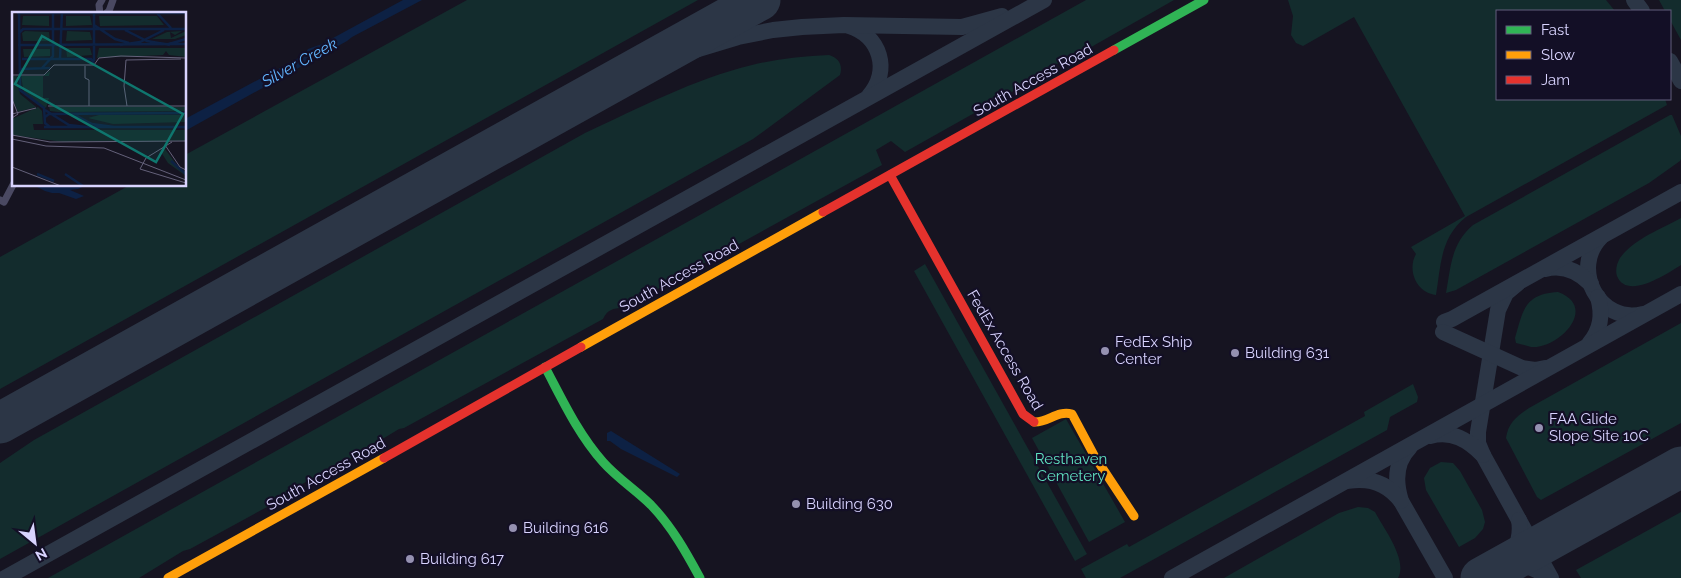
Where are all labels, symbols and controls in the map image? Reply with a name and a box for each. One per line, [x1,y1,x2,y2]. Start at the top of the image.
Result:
legend [1496,10,1671,100]
inset map [12,12,186,186]
text: Fast [1541,21,1569,39]
water label: Silver Creek [257,34,341,91]
street label: South Access Road [970,40,1096,120]
text: Slow [1541,46,1575,64]
text: Jam [1541,71,1570,89]
street label: South Access Road [616,236,742,316]
street label: FedEx Access Road [963,287,1047,413]
place label: FedEx Ship Center [1115,333,1192,368]
place label: Building 631 [1245,344,1330,362]
marker: FedEx Ship Center [1099,345,1111,357]
marker: Building 631 [1229,347,1241,359]
place label: FAA Glide Slope Site 10C [1549,410,1649,445]
marker: FAA Glide Slope Site 10C [1533,422,1545,434]
street label: South Access Road [263,434,389,514]
park label: Resthaven Cemetery [1035,450,1107,485]
place label: Building 630 [806,495,893,513]
marker: Building 630 [790,498,802,510]
north arrow [10,518,60,568]
place label: Building 616 [523,519,608,537]
marker: Building 616 [507,522,519,534]
text: N [33,545,50,564]
place label: Building 617 [420,550,504,568]
marker: Building 617 [404,553,416,565]

